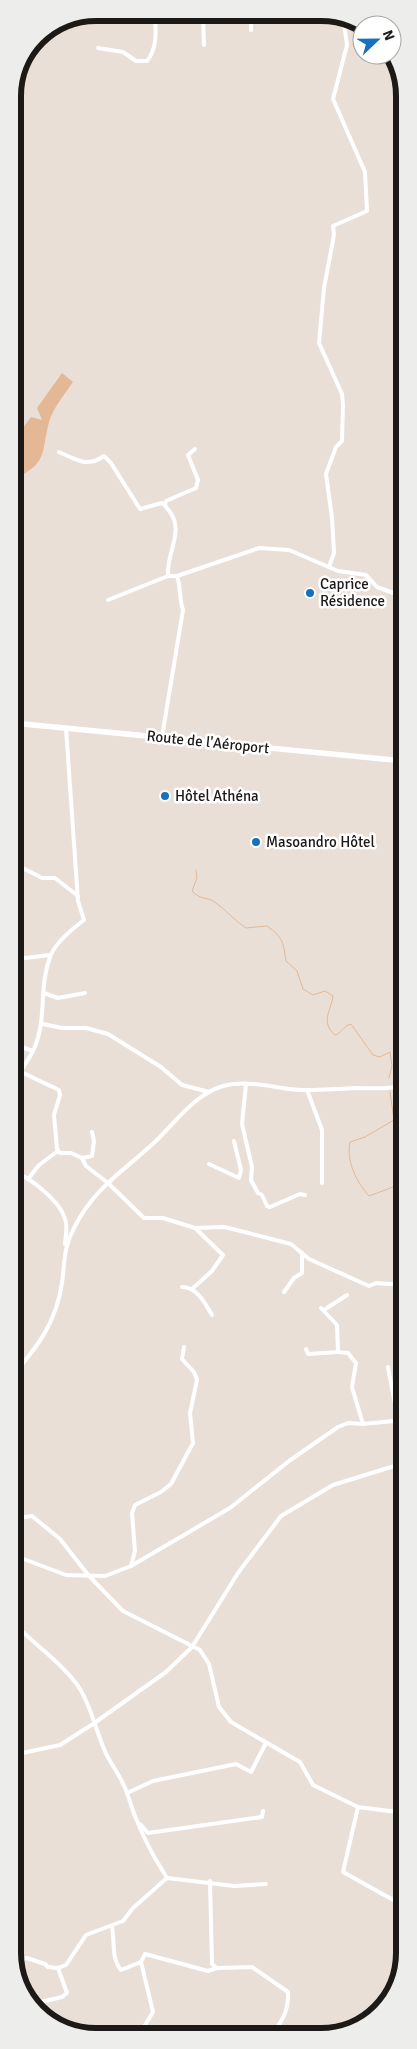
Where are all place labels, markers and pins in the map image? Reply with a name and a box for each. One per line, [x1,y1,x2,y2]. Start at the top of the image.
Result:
place label: Caprice Résidence [320,575,385,610]
marker: Caprice Résidence [304,587,316,599]
place label: Hôtel Athéna [175,787,259,805]
marker: Hôtel Athéna [159,790,171,802]
place label: Masoandro Hôtel [266,833,375,851]
marker: Masoandro Hôtel [250,836,262,848]

